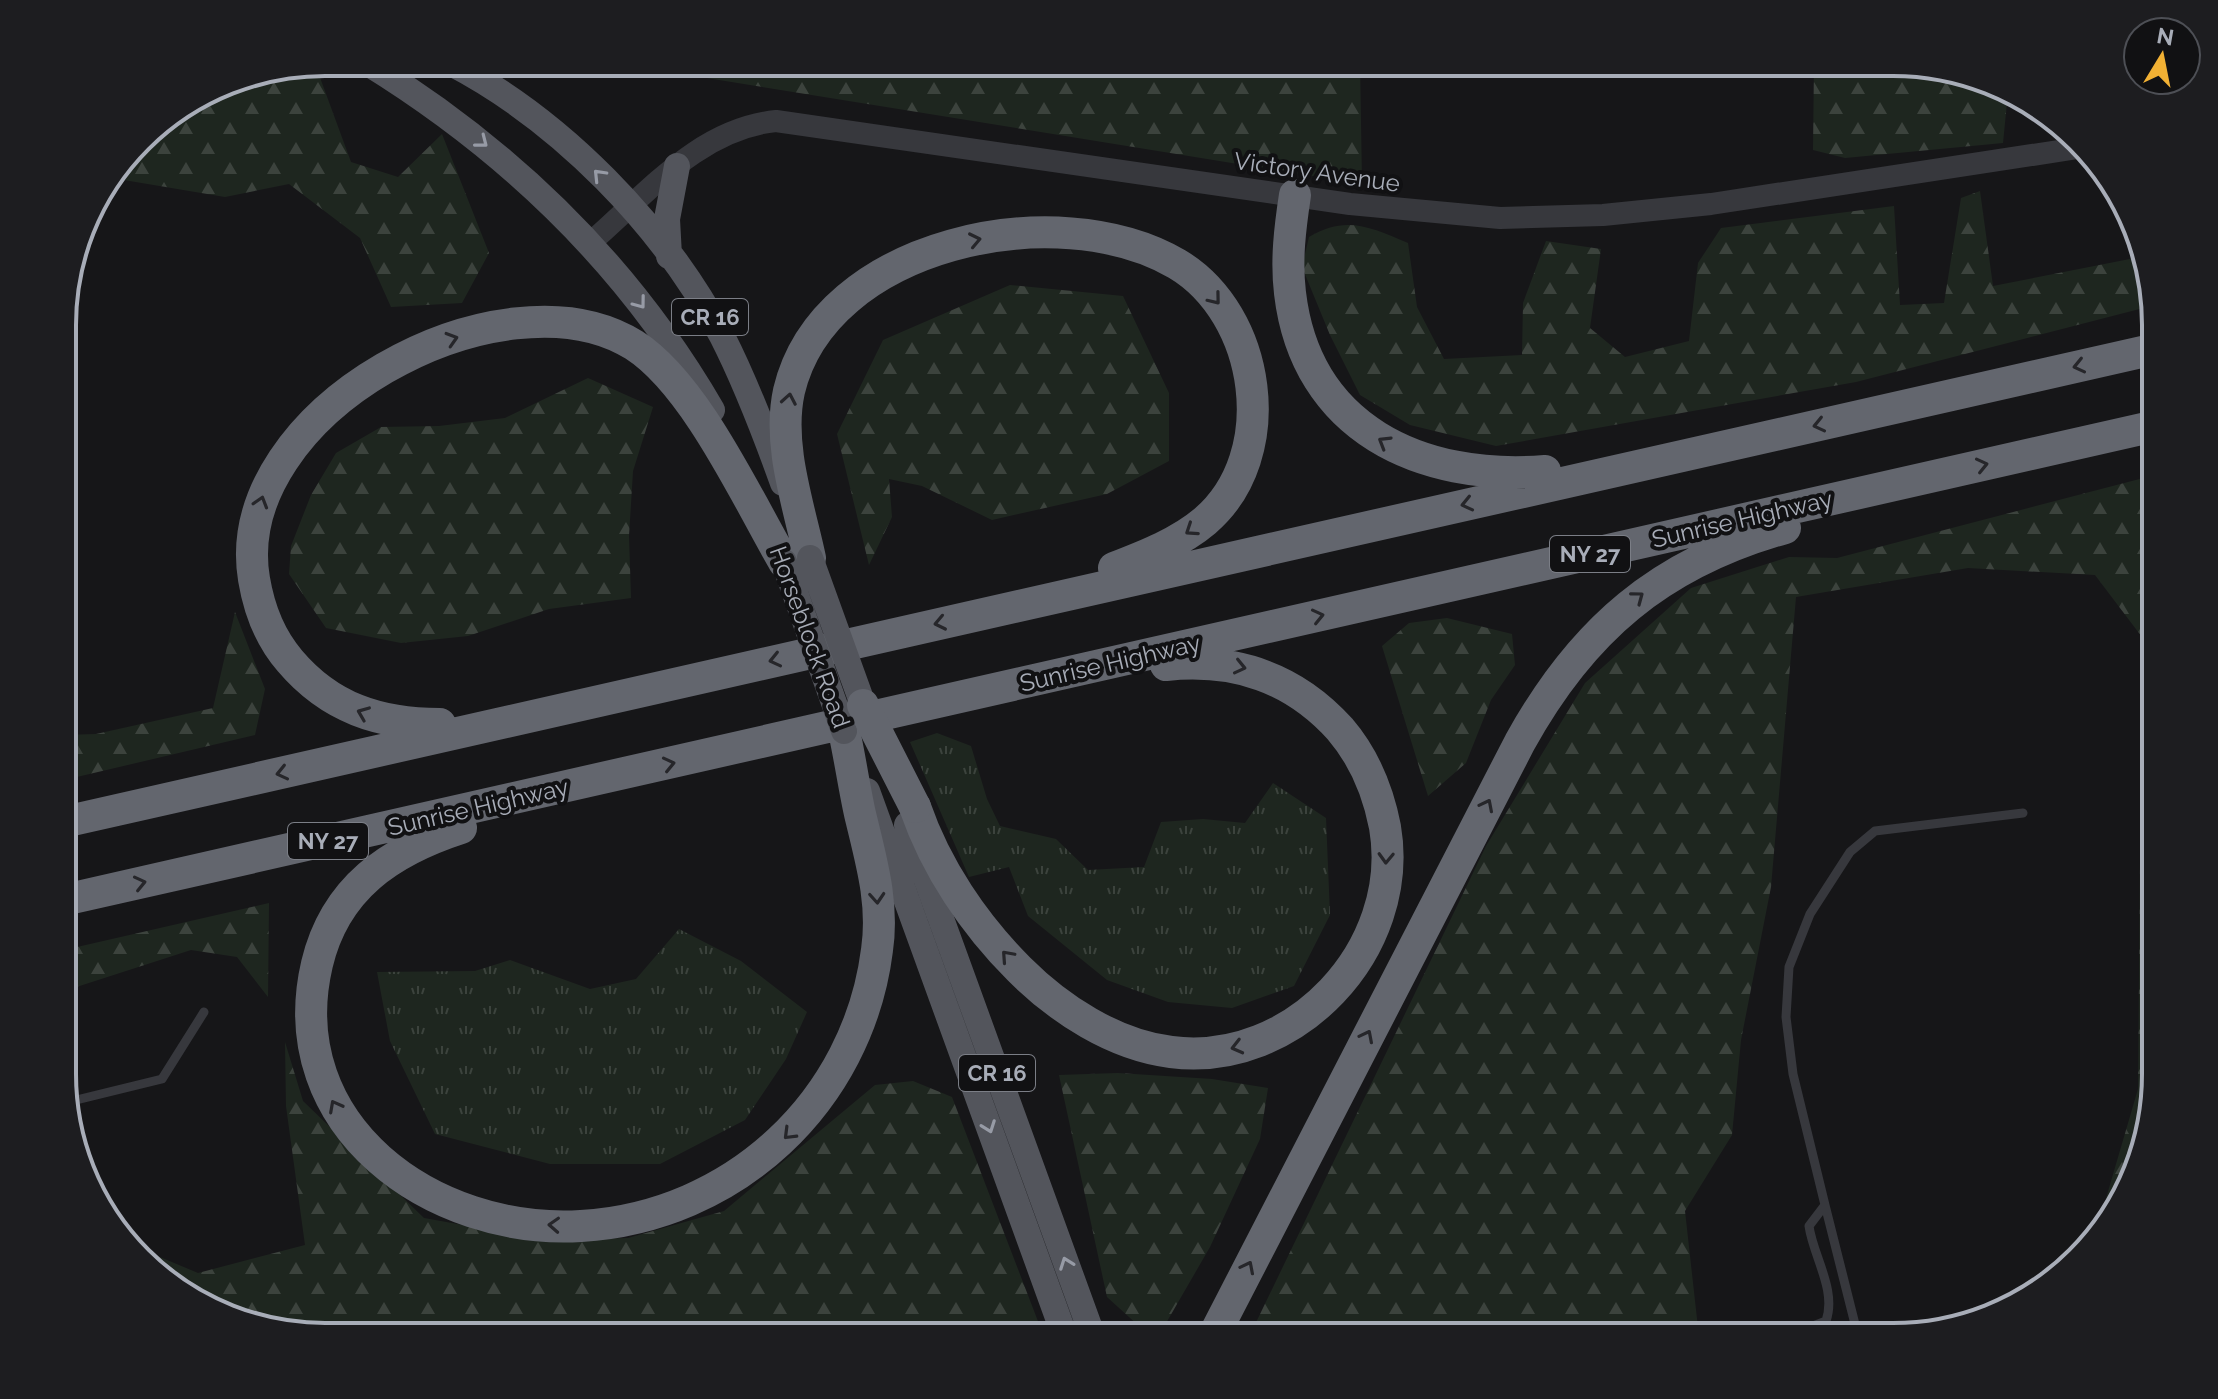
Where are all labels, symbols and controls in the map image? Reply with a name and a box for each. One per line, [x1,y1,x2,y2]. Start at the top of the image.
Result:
north arrow [2122,16,2202,96]
text: N [2155,22,2176,51]
one-way arrow [473,132,488,146]
street label: Victory Avenue [1232,146,1402,198]
one-way arrow [594,170,608,184]
one-way arrow [968,232,981,249]
one-way arrow [1206,290,1220,305]
one-way arrow [631,294,645,309]
road number: CR 16 [672,299,748,335]
one-way arrow [444,332,458,348]
one-way arrow [2073,357,2087,374]
one-way arrow [779,392,796,405]
one-way arrow [1813,416,1827,433]
one-way arrow [1378,436,1393,452]
one-way arrow [1974,457,1988,474]
street label: Sunrise Highway [1649,484,1835,554]
one-way arrow [252,495,268,509]
one-way arrow [1460,495,1474,512]
one-way arrow [1186,520,1200,535]
road number: NY 27 [1550,536,1630,572]
street label: Horseblock Road [764,542,856,732]
one-way arrow [1629,592,1644,606]
one-way arrow [1311,608,1325,625]
one-way arrow [933,614,947,631]
street label: Sunrise Highway [1017,628,1203,698]
one-way arrow [769,651,783,668]
one-way arrow [1233,658,1247,675]
one-way arrow [357,706,371,723]
one-way arrow [661,756,675,773]
one-way arrow [276,763,290,780]
street label: Sunrise Highway [385,772,571,842]
one-way arrow [1477,799,1493,813]
road number: NY 27 [288,823,368,859]
one-way arrow [1378,852,1395,865]
one-way arrow [133,875,147,892]
one-way arrow [868,892,885,905]
one-way arrow [1002,951,1016,965]
one-way arrow [1358,1029,1373,1044]
one-way arrow [1230,1037,1244,1054]
road number: CR 16 [959,1055,1035,1091]
one-way arrow [329,1100,345,1115]
one-way arrow [979,1119,995,1133]
one-way arrow [784,1125,798,1139]
one-way arrow [547,1217,560,1234]
one-way arrow [1059,1257,1076,1271]
one-way arrow [1238,1260,1253,1275]

